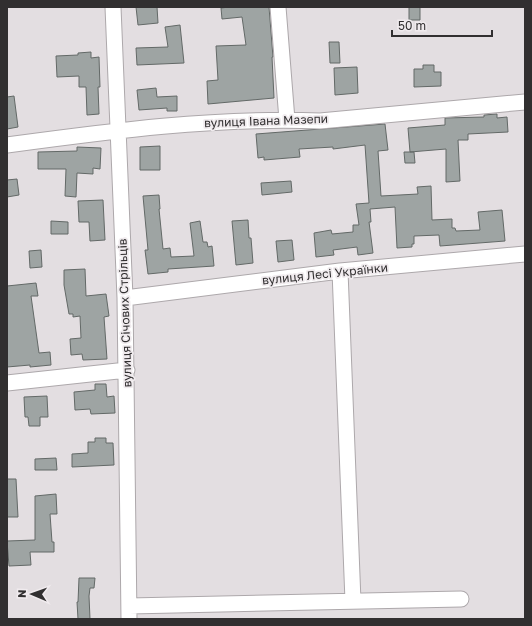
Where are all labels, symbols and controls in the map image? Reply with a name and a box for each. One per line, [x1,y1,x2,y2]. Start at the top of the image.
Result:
scale bar [392,12,492,38]
text: 50 m [398,18,426,33]
street label: вулиця Івана Мазепи [204,111,328,130]
street label: вулиця Січових Стрільців [114,238,135,388]
street label: вулиця Лесі Українки [261,259,389,288]
north arrow [12,574,52,614]
text: N [15,589,28,598]

